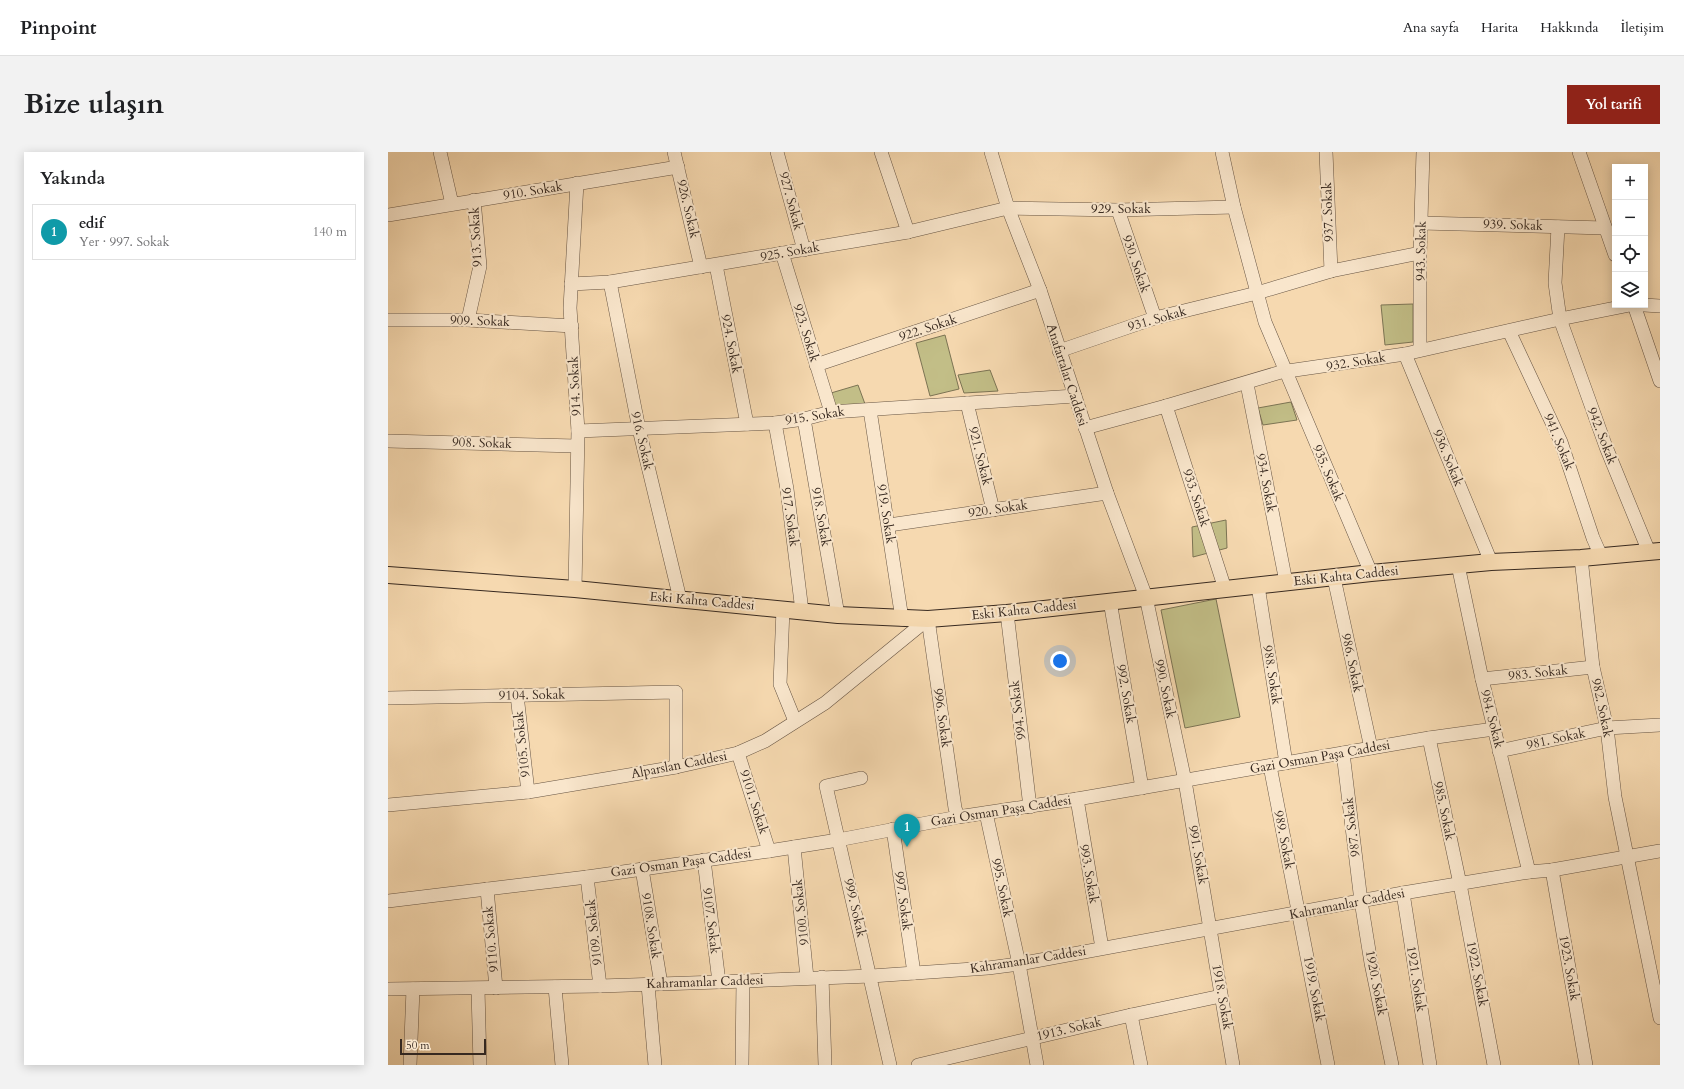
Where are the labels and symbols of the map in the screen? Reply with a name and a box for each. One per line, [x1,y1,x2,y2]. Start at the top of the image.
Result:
street label: 927. Sokak [775,170,807,232]
street label: 910. Sokak [502,177,564,205]
street label: 926. Sokak [672,178,704,240]
street label: 937. Sokak [1318,182,1338,242]
street label: 929. Sokak [1091,200,1151,218]
street label: 913. Sokak [465,207,487,267]
street label: 939. Sokak [1483,215,1543,235]
street label: 943. Sokak [1411,221,1431,281]
street label: 930. Sokak [1118,233,1154,295]
street label: 925. Sokak [759,238,821,266]
street label: 923. Sokak [789,302,823,364]
street label: 931. Sokak [1126,302,1188,336]
street label: 922. Sokak [897,310,959,346]
street label: 909. Sokak [450,311,510,331]
street label: 924. Sokak [716,313,746,375]
street label: Anafartalar Caddesi [1042,321,1092,429]
street label: 932. Sokak [1325,348,1387,376]
street label: 914. Sokak [564,356,586,416]
street label: 915. Sokak [784,402,846,430]
street label: 942. Sokak [1583,405,1621,467]
street label: 916. Sokak [626,410,658,472]
street label: 941. Sokak [1539,411,1579,473]
street label: 921. Sokak [964,425,996,487]
street label: 936. Sokak [1428,427,1468,489]
street label: 908. Sokak [452,433,512,453]
street label: 935. Sokak [1308,442,1348,504]
street label: 934. Sokak [1251,452,1281,514]
street label: 933. Sokak [1178,467,1214,529]
street label: 919. Sokak [872,483,900,545]
street label: 917. Sokak [777,486,803,548]
street label: 918. Sokak [807,486,835,548]
street label: 920. Sokak [967,496,1029,522]
street label: Eski Kahta Caddesi [1293,562,1400,590]
street label: Eski Kahta Caddesi [649,587,756,615]
street label: Eski Kahta Caddesi [971,596,1078,624]
street label: 986. Sokak [1337,632,1367,694]
street label: 988. Sokak [1258,644,1286,706]
your location [1050,651,1070,671]
street label: 990. Sokak [1150,658,1180,720]
street label: 983. Sokak [1507,661,1569,685]
street label: 992. Sokak [1112,663,1140,725]
street label: 982. Sokak [1587,677,1617,739]
street label: 994. Sokak [1005,679,1031,741]
street label: 9104. Sokak [499,685,565,705]
street label: 996. Sokak [929,687,955,749]
street label: 984. Sokak [1476,688,1508,750]
street label: 9105. Sokak [510,710,534,778]
street label: 981. Sokak [1525,724,1587,754]
street label: Gazi Osman Paşa Caddesi [1249,736,1392,778]
street label: Alparslan Caddesi [630,747,729,783]
street label: 9101. Sokak [735,768,773,836]
street label: 985. Sokak [1429,780,1459,842]
street label: Gazi Osman Paşa Caddesi [929,791,1073,831]
street label: 987. Sokak [1339,796,1365,858]
street label: 989. Sokak [1269,809,1299,871]
pin: 1 [894,814,920,847]
street label: 991. Sokak [1184,824,1212,886]
street label: 993. Sokak [1075,843,1103,905]
street label: Gazi Osman Paşa Caddesi [609,844,753,882]
street label: 995. Sokak [987,857,1017,919]
street label: 997. Sokak [890,870,916,932]
street label: 999. Sokak [839,877,871,939]
street label: 9100. Sokak [789,878,813,946]
street label: Kahramanlar Caddesi [1288,884,1407,924]
street label: 9107. Sokak [698,887,724,955]
street label: 9108. Sokak [637,892,665,960]
street label: 9109. Sokak [582,898,606,966]
street label: 9110. Sokak [479,905,503,973]
street label: 1923. Sokak [1554,934,1584,1002]
street label: 1922. Sokak [1462,940,1492,1008]
street label: Kahramanlar Caddesi [969,942,1088,978]
street label: 1921. Sokak [1402,945,1430,1013]
street label: 1920. Sokak [1361,949,1391,1017]
street label: 1919. Sokak [1299,955,1329,1023]
street label: 1918. Sokak [1207,963,1237,1031]
street label: Kahramanlar Caddesi [646,971,764,993]
street label: 1913. Sokak [1035,1013,1103,1045]
scale bar [400,1037,486,1056]

